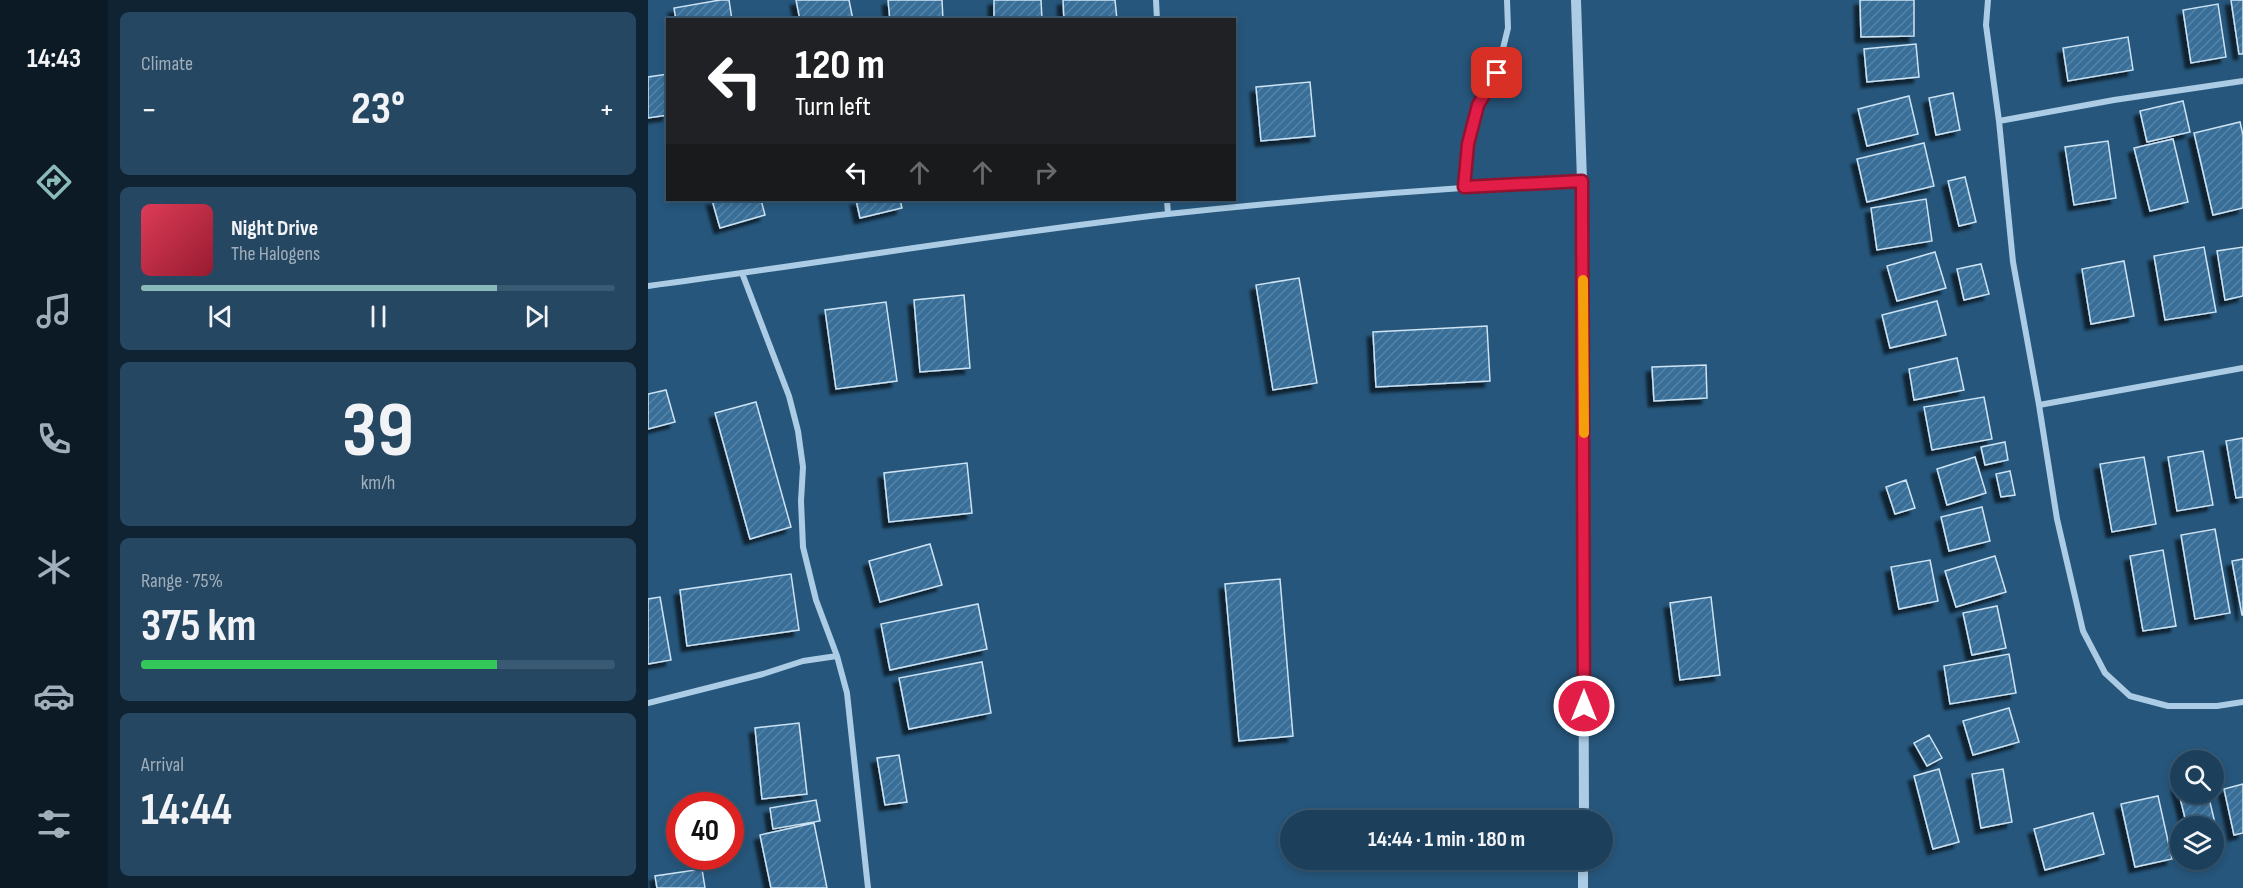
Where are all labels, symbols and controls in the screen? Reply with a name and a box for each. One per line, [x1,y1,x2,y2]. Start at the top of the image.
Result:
text: 120 m [795,40,885,91]
icon: left [696,42,774,120]
text: 14:43 [27,43,81,75]
pin [1471,47,1522,98]
text: Climate [141,52,193,76]
icon: arrive [1480,56,1513,89]
text: 23° [351,82,405,137]
text: − [141,90,157,130]
text: + [599,90,615,130]
text: Turn left [795,91,871,123]
icon: left [840,156,873,189]
icon: ahead [903,156,936,189]
icon: ahead [966,156,999,189]
icon: right [1029,156,1062,189]
icon: directions [33,161,75,203]
text: Night Drive [231,215,318,242]
text: The Halogens [231,242,320,266]
icon: music [33,290,75,332]
icon: previous [204,300,237,333]
icon: pause [362,300,395,333]
icon: next [520,300,553,333]
text: 39 [342,385,414,478]
icon: phone [33,418,75,460]
text: km/h [361,471,395,495]
icon: climate [33,546,75,588]
text: Range · 75% [141,569,223,593]
text: 375 km [141,599,256,654]
position arrow [1552,674,1616,738]
icon: car [33,675,75,717]
map controls [2170,750,2224,870]
button: search [2170,750,2224,804]
text: Arrival [141,753,184,777]
text: 14:44 [141,783,232,838]
speed limit sign: 40 [666,792,744,870]
icon: filters [33,803,75,845]
button: layers [2170,816,2224,870]
text: 14:44 · 1 min · 180 m [1368,826,1525,853]

